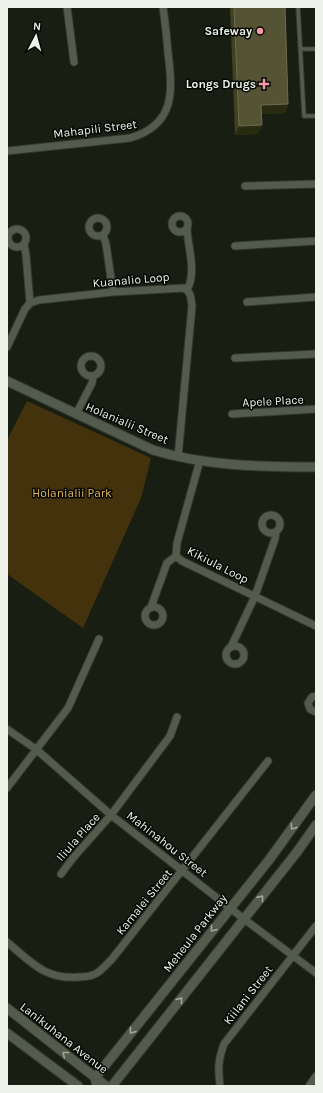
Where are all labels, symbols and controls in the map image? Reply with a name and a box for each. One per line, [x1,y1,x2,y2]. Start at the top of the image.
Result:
north arrow [16,16,56,56]
text: N [32,20,42,33]
place label: Safeway [204,24,252,38]
marker: Safeway [255,26,265,36]
place label: Longs Drugs [186,77,256,91]
marker: Longs Drugs [259,79,269,89]
street label: Mahapili Street [52,117,138,141]
street label: Kuanalio Loop [92,270,170,290]
street label: Apele Place [242,392,304,410]
street label: Holanialii Street [84,399,171,447]
park label: Holanialii Park [32,486,112,500]
street label: Kikiula Loop [185,544,251,586]
street label: Mahinahou Street [124,808,210,880]
street label: Iliula Place [53,810,103,864]
one-way arrow [290,823,298,830]
street label: Kamalei Street [113,866,175,938]
street label: Meheula Parkway [160,891,230,975]
one-way arrow [256,896,263,903]
one-way arrow [211,925,218,932]
street label: Kiilani Street [221,962,276,1027]
one-way arrow [175,998,182,1005]
street label: Lanikuhana Avenue [17,1000,111,1076]
one-way arrow [130,1027,137,1034]
one-way arrow [62,1052,69,1059]

